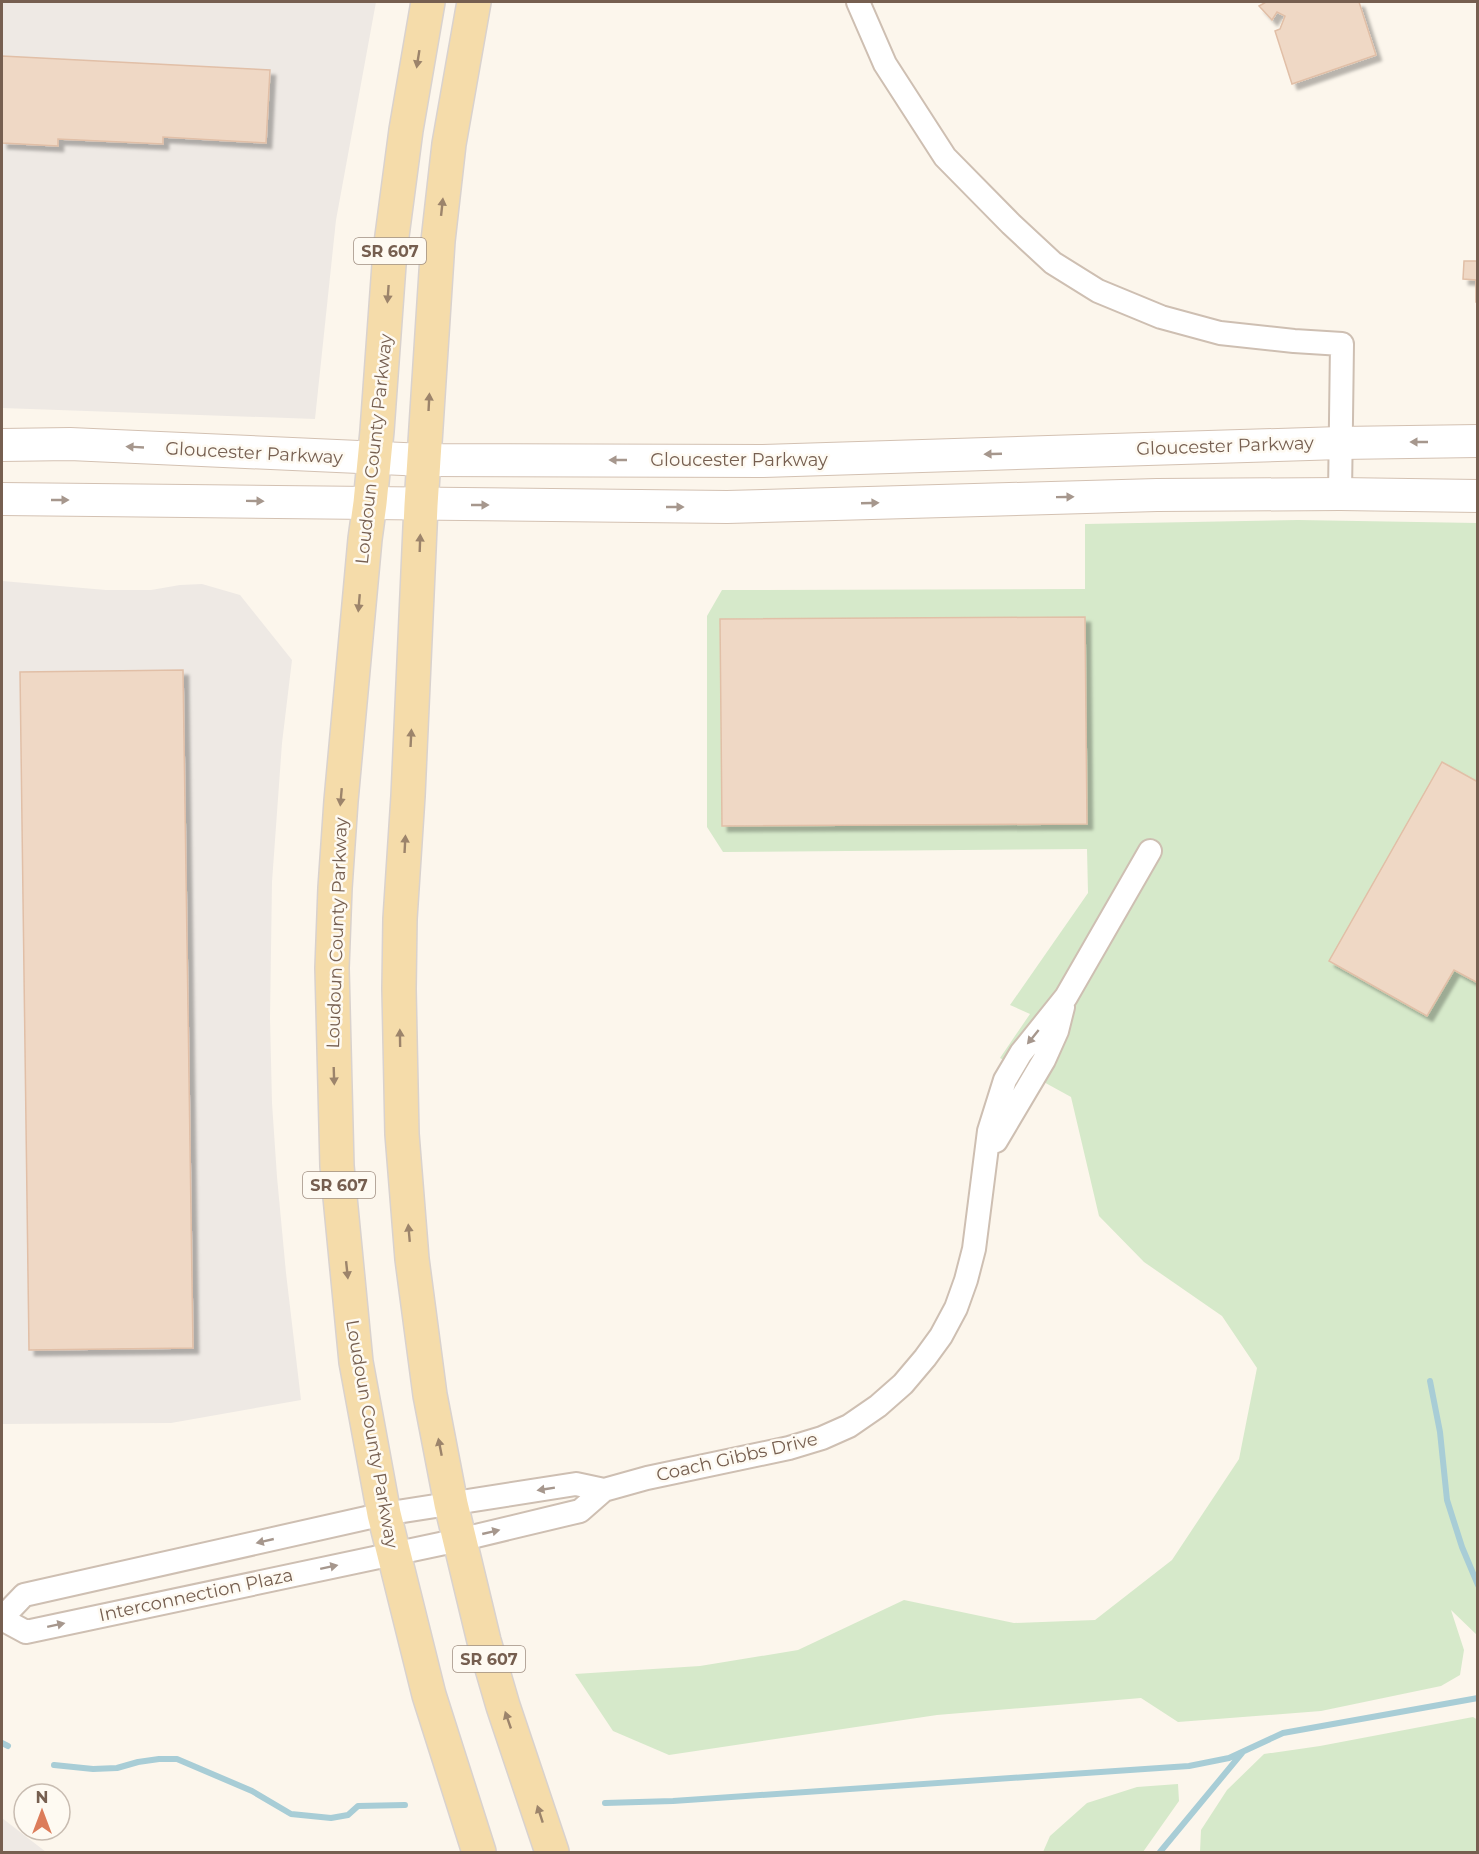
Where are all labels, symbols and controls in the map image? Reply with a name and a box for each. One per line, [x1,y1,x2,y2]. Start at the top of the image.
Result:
one-way arrow [413,50,422,69]
one-way arrow [437,197,446,216]
road number: SR 607 [354,238,426,264]
one-way arrow [383,285,392,304]
street label: Loudoun County Parkway [351,333,397,565]
one-way arrow [424,392,433,411]
street label: Gloucester Parkway [1136,432,1314,460]
street label: Gloucester Parkway [165,437,344,469]
one-way arrow [1410,437,1429,447]
one-way arrow [126,443,145,452]
street label: Gloucester Parkway [650,449,828,471]
one-way arrow [984,449,1003,459]
one-way arrow [608,455,627,465]
one-way arrow [1055,493,1074,502]
one-way arrow [50,495,69,505]
one-way arrow [245,496,264,506]
one-way arrow [860,498,879,507]
one-way arrow [470,501,489,510]
one-way arrow [665,502,684,512]
one-way arrow [415,533,424,552]
one-way arrow [354,593,364,612]
one-way arrow [406,728,415,747]
one-way arrow [336,788,346,807]
street label: Loudoun County Parkway [322,817,352,1049]
one-way arrow [401,834,410,853]
one-way arrow [395,1029,405,1048]
one-way arrow [1027,1029,1040,1045]
one-way arrow [329,1066,338,1085]
road number: SR 607 [303,1172,375,1198]
one-way arrow [404,1224,414,1243]
one-way arrow [342,1261,352,1280]
street label: Loudoun County Parkway [341,1318,403,1550]
street label: Coach Gibbs Drive [654,1428,820,1486]
one-way arrow [435,1437,444,1456]
one-way arrow [537,1485,556,1494]
one-way arrow [482,1527,500,1537]
one-way arrow [256,1536,274,1546]
one-way arrow [320,1561,338,1571]
street label: Interconnection Plaza [97,1564,295,1626]
one-way arrow [47,1620,65,1630]
road number: SR 607 [453,1646,525,1672]
one-way arrow [502,1711,512,1729]
north arrow [12,1782,72,1842]
text: N [36,1788,48,1807]
one-way arrow [534,1805,544,1823]

